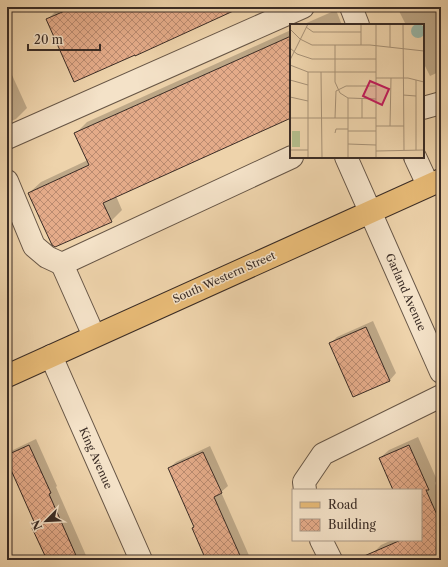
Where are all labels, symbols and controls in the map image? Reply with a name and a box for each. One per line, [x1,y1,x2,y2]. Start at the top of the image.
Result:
inset map [290,24,424,158]
scale bar [28,26,100,52]
text: 20 m [34,32,63,47]
street label: South Western Street [170,248,278,306]
street label: Garland Avenue [383,251,429,333]
street label: King Avenue [76,425,116,491]
legend [292,489,422,541]
text: Road [328,497,358,512]
north arrow [26,501,66,541]
text: N [28,517,45,532]
text: Building [328,517,376,532]

